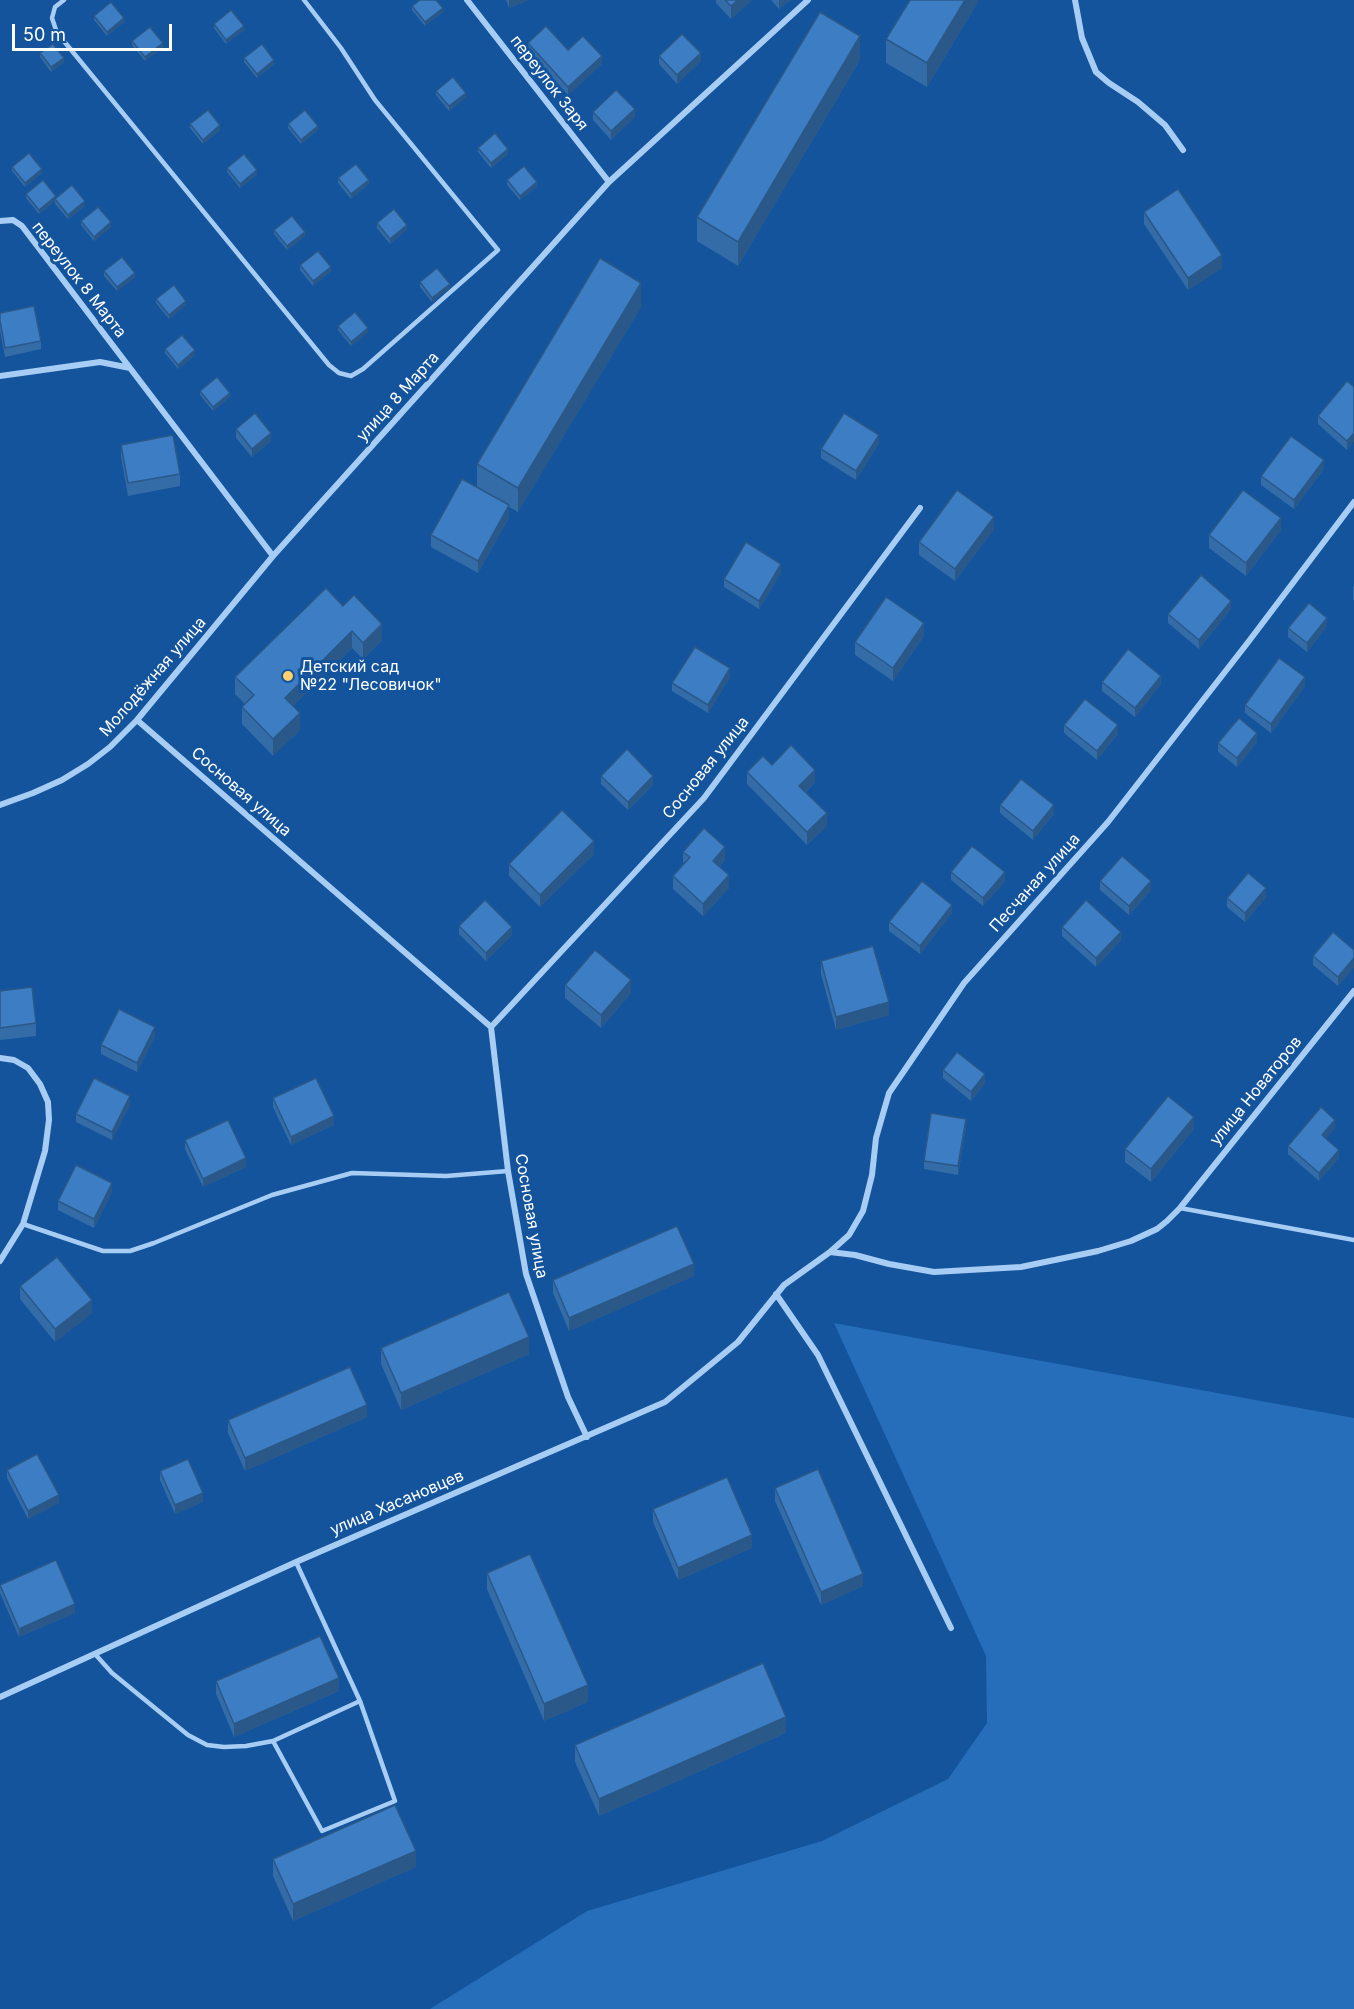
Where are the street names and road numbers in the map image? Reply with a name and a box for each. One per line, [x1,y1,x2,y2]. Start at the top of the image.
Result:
street label: переулок Заря [506,32,592,134]
street label: переулок 8 Марта [28,218,130,342]
street label: улица 8 Марта [353,348,443,446]
street label: Молодёжная улица [96,613,210,741]
street label: Сосновая улица [659,713,753,823]
street label: Сосновая улица [187,743,295,841]
street label: Песчаная улица [986,830,1084,936]
street label: улица Новаторов [1206,1033,1306,1149]
street label: Сосновая улица [511,1152,551,1280]
street label: улица Хасановцев [327,1466,467,1540]

